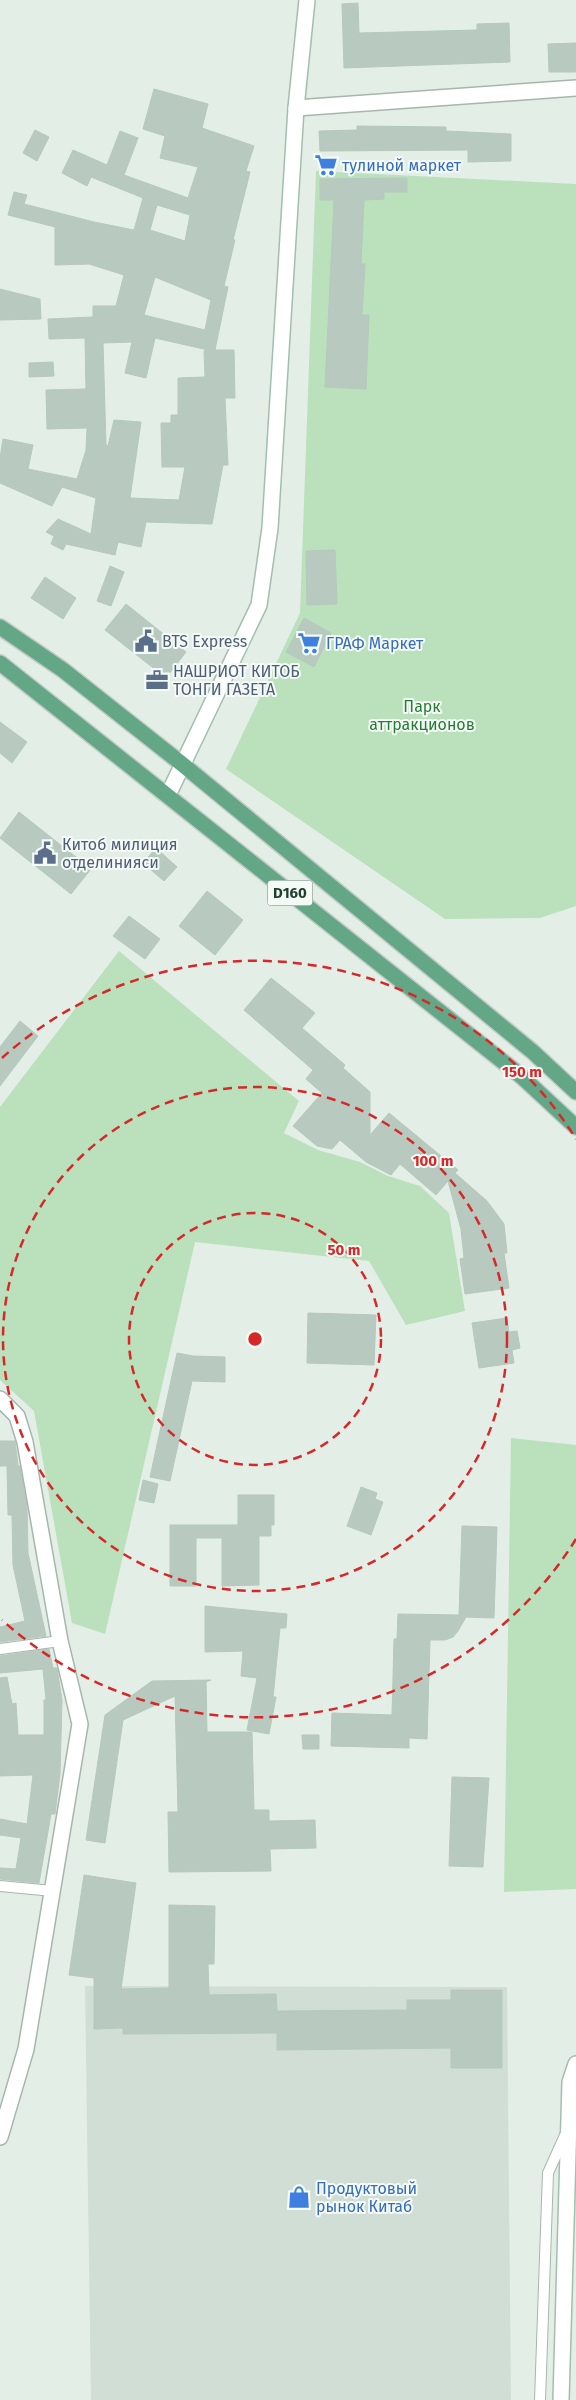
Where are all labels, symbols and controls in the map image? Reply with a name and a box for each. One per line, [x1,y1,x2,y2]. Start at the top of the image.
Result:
supermarket icon: тулиной маркет [313,152,339,178]
place label: тулиной маркет [342,156,462,175]
public building icon: BTS Express [133,628,159,654]
supermarket icon: ГРАФ Маркет [296,630,322,656]
place label: BTS Express [162,632,247,651]
place label: ГРАФ Маркет [326,634,424,653]
place label: НАШРИОТ КИТОБ ТОНГИ ГАЗЕТА [173,662,300,699]
office icon: НАШРИОТ КИТОБ ТОНГИ ГАЗЕТА [144,667,170,693]
park label: Парк аттракционов [369,697,475,734]
place label: Китоб милиция отделинияси [62,835,178,872]
public building icon: Китоб милиция отделинияси [32,840,58,866]
road number: D160 [268,880,312,906]
text: 150 m [502,1063,542,1081]
text: 100 m [413,1152,453,1170]
text: 50 m [327,1241,361,1259]
centre of rings [246,1330,264,1348]
place label: Продуктовый рынок Китаб [316,2179,417,2216]
shop icon: Продуктовый рынок Китаб [286,2184,312,2210]

